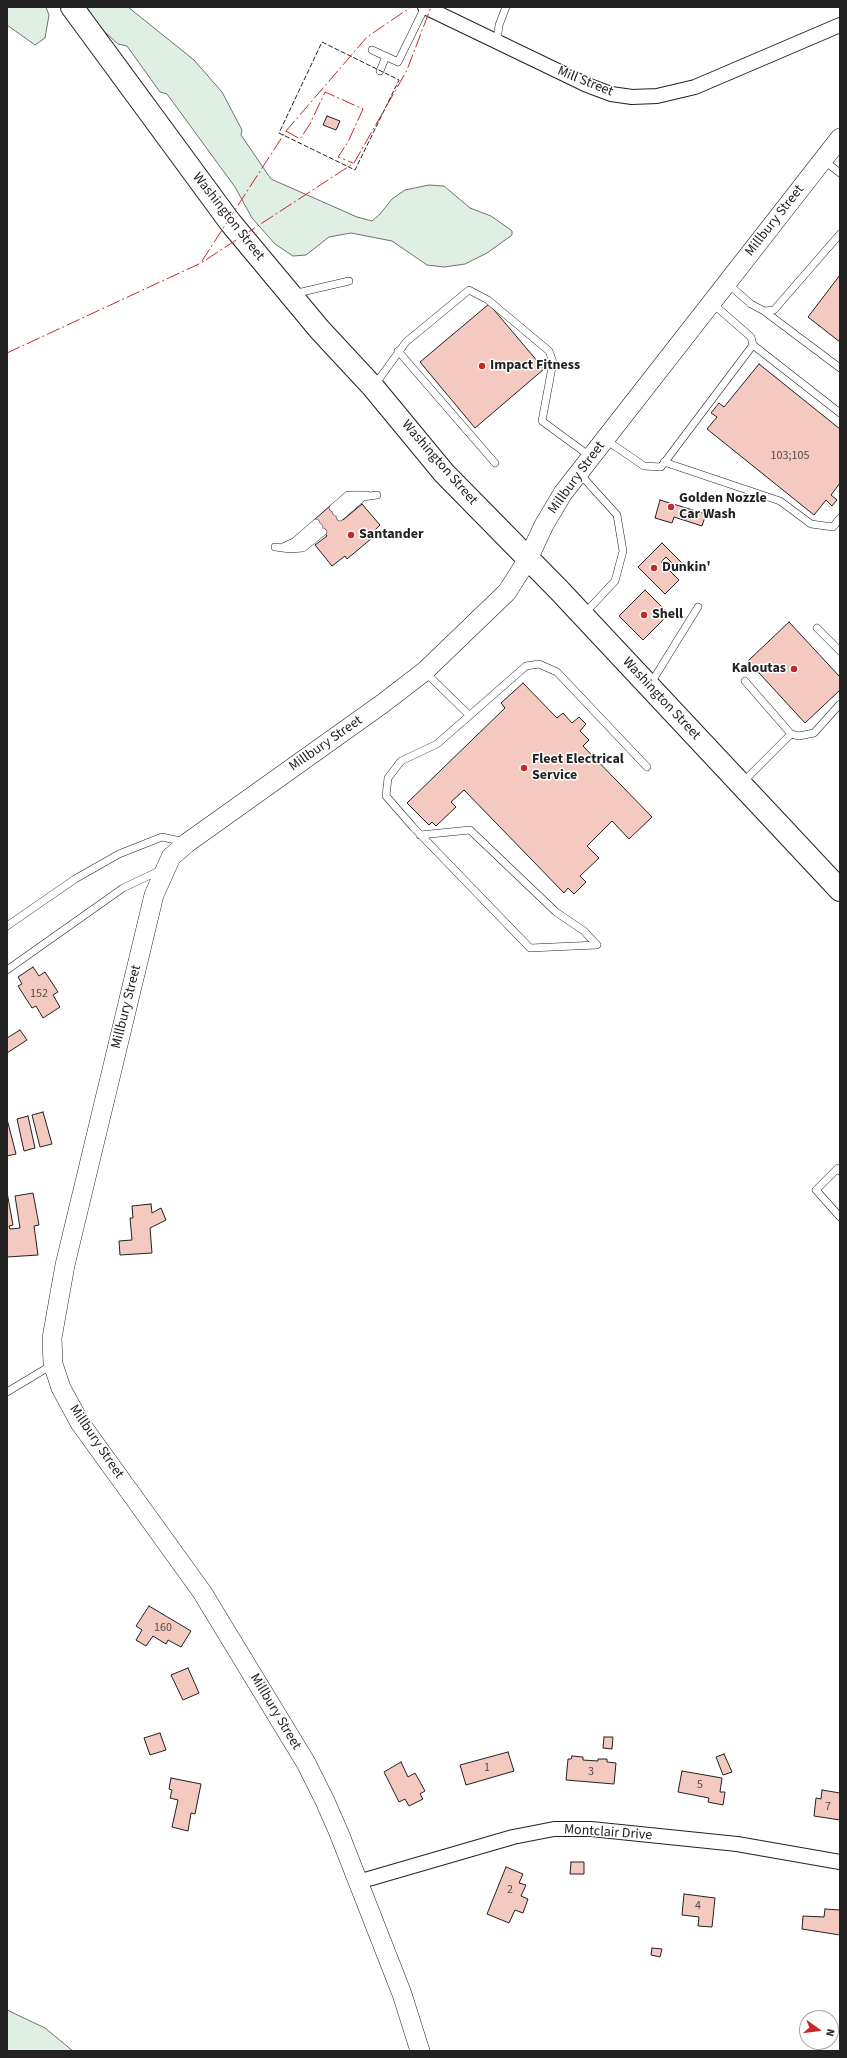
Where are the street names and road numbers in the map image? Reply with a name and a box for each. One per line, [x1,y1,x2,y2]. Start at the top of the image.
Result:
street label: Mill Street [555,63,615,101]
street label: Washington Street [188,170,268,264]
street label: Millbury Street [742,182,808,260]
street label: Washington Street [398,417,480,509]
street label: Millbury Street [545,438,609,518]
street label: Washington Street [618,654,704,744]
street label: Millbury Street [286,713,366,775]
street label: Millbury Street [108,963,146,1051]
street label: Millbury Street [65,1402,127,1482]
street label: Millbury Street [246,1671,304,1753]
street label: Montclair Drive [563,1822,653,1844]

